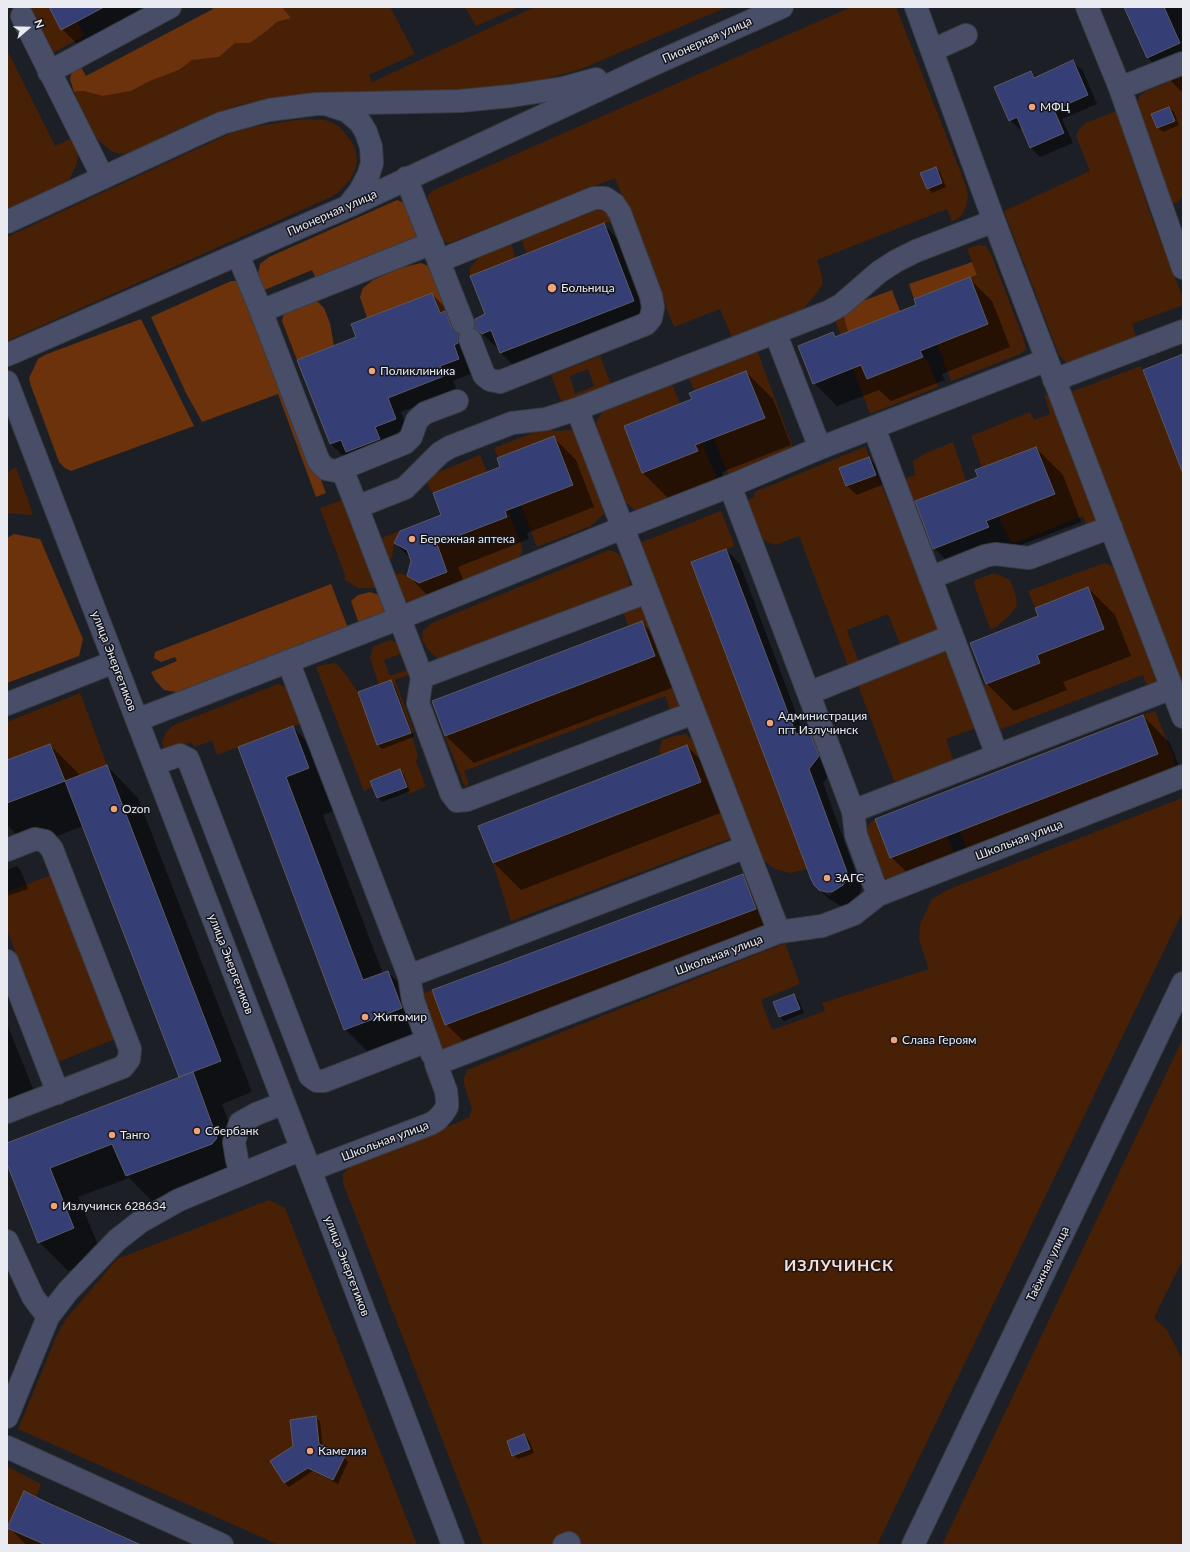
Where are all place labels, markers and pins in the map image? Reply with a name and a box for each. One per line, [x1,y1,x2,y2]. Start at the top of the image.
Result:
place label: МФЦ [1040,100,1070,114]
marker: МФЦ [1027,102,1037,112]
place label: Больница [561,281,615,295]
marker: Больница [546,282,558,294]
place label: Поликлиника [380,364,455,378]
marker: Поликлиника [367,366,377,376]
place label: Бережная аптека [420,532,515,546]
marker: Бережная аптека [407,534,417,544]
place label: Администрация пгт Излучинск [778,709,867,737]
marker: Администрация пгт Излучинск [765,718,775,728]
place label: Ozon [122,802,150,816]
marker: Ozon [109,804,119,814]
place label: ЗАГС [835,871,864,885]
marker: ЗАГС [822,873,832,883]
place label: Житомир [373,1010,427,1024]
marker: Житомир [360,1012,370,1022]
place label: Слава Героям [902,1033,977,1047]
marker: Слава Героям [889,1035,899,1045]
place label: Сбербанк [205,1124,259,1138]
marker: Сбербанк [192,1126,202,1136]
place label: Танго [120,1128,150,1142]
marker: Танго [107,1130,117,1140]
place label: Излучинск 628634 [62,1199,166,1213]
marker: Излучинск 628634 [49,1201,59,1211]
place label: Камелия [318,1444,367,1458]
marker: Камелия [305,1446,315,1456]

